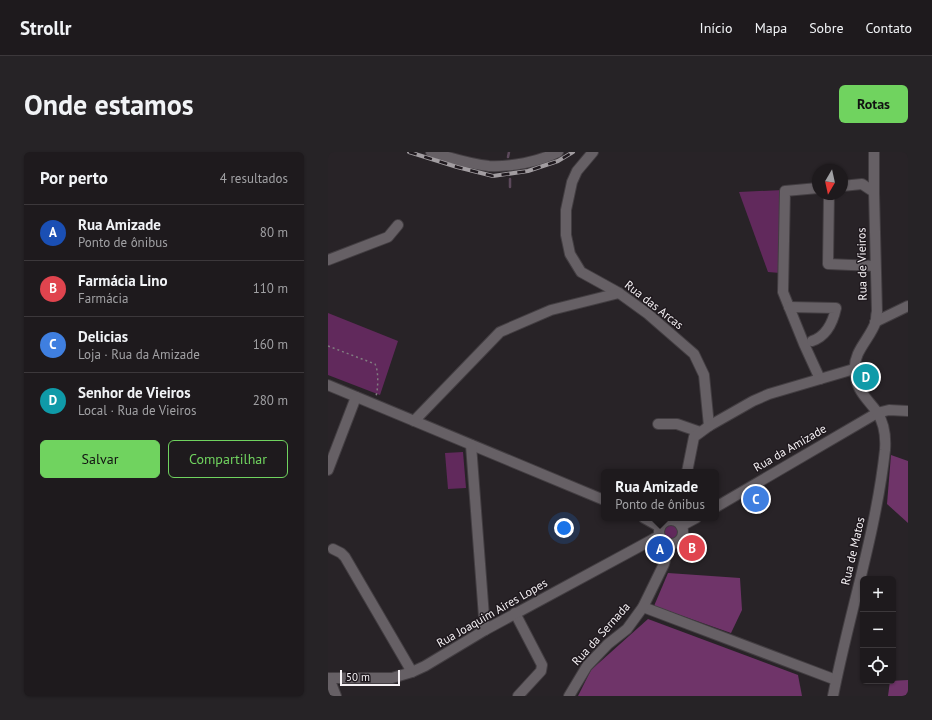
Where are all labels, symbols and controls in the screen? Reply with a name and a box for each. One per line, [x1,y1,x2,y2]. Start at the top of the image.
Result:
text: Strollr [20,16,71,40]
text: Início [700,19,733,37]
text: Mapa [755,19,787,37]
text: Sobre [809,19,844,37]
text: Contato [866,19,912,37]
button: Rotas [839,85,908,123]
text: Onde estamos [24,86,194,123]
north arrow [812,164,848,200]
text: Por perto [40,167,108,189]
text: 4 resultados [220,170,288,187]
text: Rua Amizade [78,215,161,234]
text: A [49,224,57,241]
text: 80 m [260,224,288,241]
street label: Rua de Vieiros [853,227,870,301]
text: Ponto de ônibus [78,234,168,251]
text: Farmácia Lino [78,271,168,290]
street label: Rua das Arcas [622,277,687,332]
text: B [49,280,57,297]
text: 110 m [253,280,288,297]
text: Farmácia [78,290,128,307]
text: Delicias [78,327,128,346]
text: C [49,336,57,353]
text: 160 m [253,336,288,353]
text: Loja · Rua da Amizade [78,346,200,363]
pin: D [853,362,879,392]
text: Senhor de Vieiros [78,383,190,402]
text: D [49,392,57,409]
text: 280 m [253,392,288,409]
text: Local · Rua de Vieiros [78,402,196,419]
street label: Rua da Amizade [751,421,829,474]
button: Salvar [40,440,160,478]
button: Compartilhar [168,440,288,478]
popup [601,469,719,521]
text: Rua Amizade [615,477,698,496]
pin: C [743,484,769,514]
text: Ponto de ônibus [615,496,705,513]
street label: Rua de Matos [837,515,868,586]
your location [554,518,574,538]
pin: B [679,533,705,563]
pin: A [647,534,673,564]
street label: Rua Joaquim Aires Lopes [434,575,550,650]
map controls [860,576,896,684]
button: + [860,576,896,612]
street label: Rua da Sernada [568,599,633,668]
button: − [860,612,896,648]
button: locate [860,648,896,684]
scale bar [340,668,400,687]
text: 50 m [346,670,370,684]

